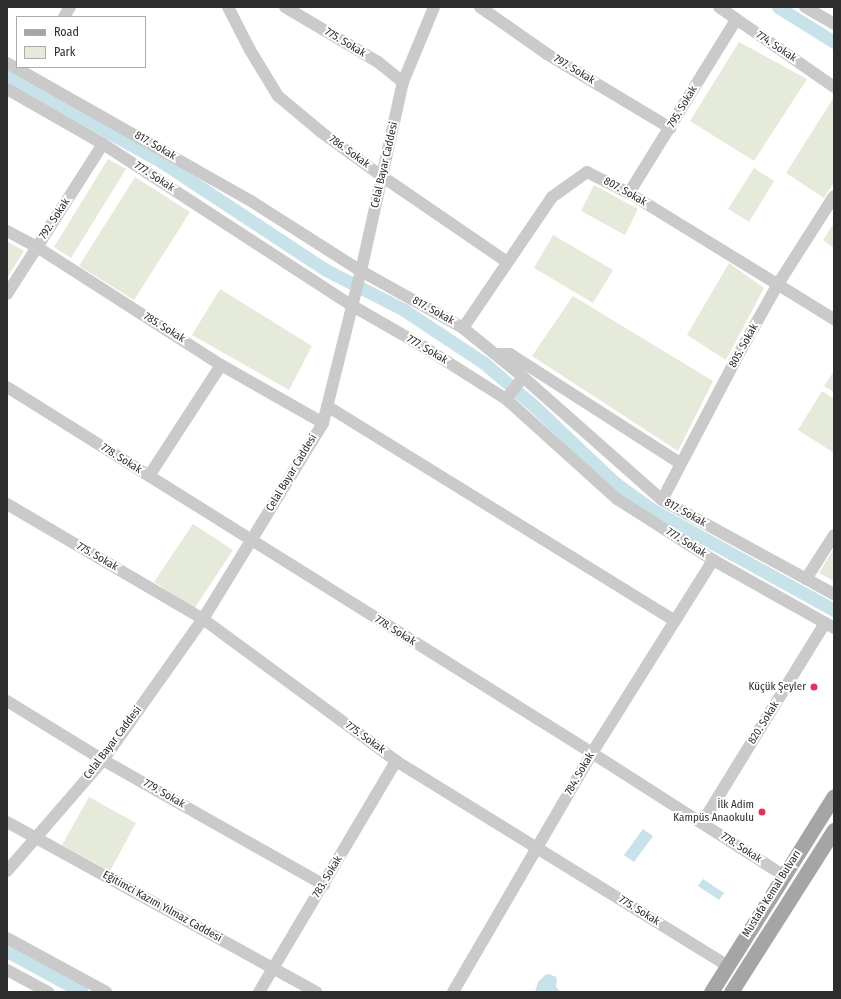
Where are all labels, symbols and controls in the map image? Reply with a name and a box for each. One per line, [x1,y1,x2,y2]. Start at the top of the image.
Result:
legend [16,16,146,68]
text: Road [54,25,79,39]
street label: 775. Sokak [322,26,368,60]
street label: 774. Sokak [753,29,799,65]
text: Park [54,45,75,59]
street label: 797. Sokak [551,53,597,87]
street label: 795. Sokak [665,84,701,130]
street label: Celal Bayar Caddesi [369,121,401,209]
street label: 817. Sokak [132,129,178,163]
street label: 786. Sokak [326,133,372,171]
street label: 777. Sokak [132,159,176,195]
street label: 807. Sokak [601,175,649,209]
street label: 792. Sokak [37,196,73,242]
street label: 817. Sokak [410,294,456,328]
street label: 785. Sokak [141,310,187,346]
street label: 805. Sokak [727,322,761,370]
street label: 777. Sokak [404,333,450,367]
street label: Celal Bayar Caddesi [264,432,320,514]
street label: 778. Sokak [98,441,144,477]
street label: 817. Sokak [662,496,708,530]
street label: 777. Sokak [663,525,709,561]
street label: 775. Sokak [74,540,120,574]
street label: 778. Sokak [372,613,418,649]
place label: Küçük Şeyler [749,680,806,694]
marker: Küçük Şeyler [809,682,819,692]
street label: 820. Sokak [746,699,782,747]
street label: Celal Bayar Caddesi [81,704,145,782]
street label: 775. Sokak [343,719,387,757]
street label: 784. Sokak [563,750,597,798]
street label: 779. Sokak [141,777,187,811]
place label: İlk Adim Kampüs Anaokulu [673,799,754,825]
marker: İlk Adim Kampüs Anaokulu [757,807,767,817]
street label: 778. Sokak [718,830,764,866]
street label: Mustafa Kemal Bulvarı [740,848,804,940]
street label: 783. Sokak [310,854,346,900]
street label: Eğitimci Kazım Yılmaz Caddesi [100,869,224,945]
street label: 775. Sokak [616,893,662,929]

